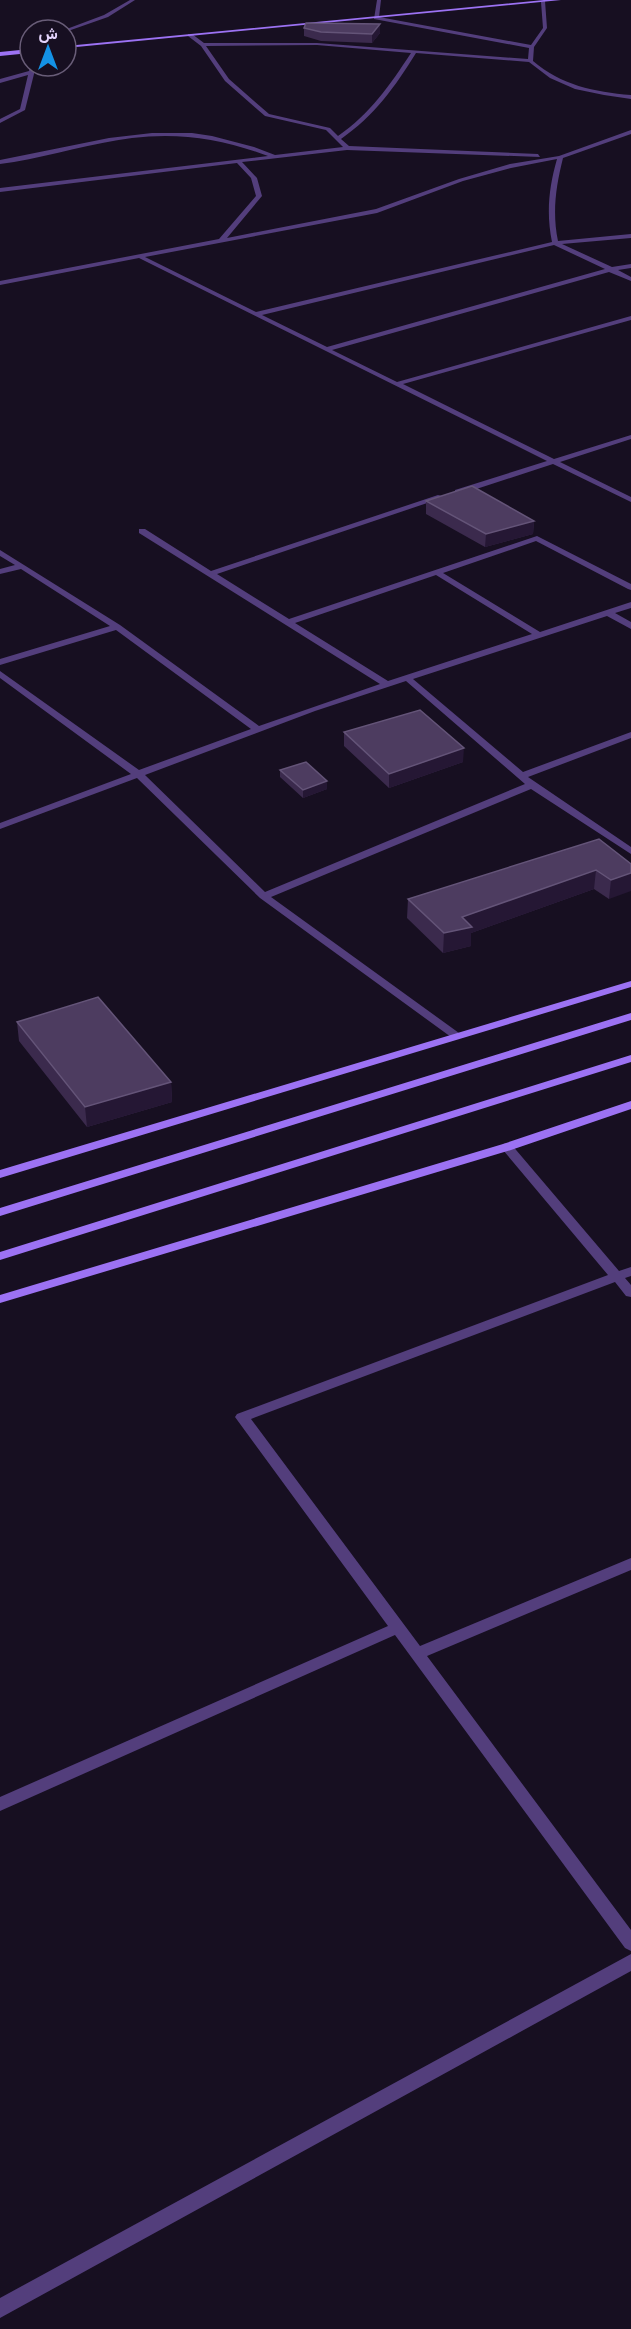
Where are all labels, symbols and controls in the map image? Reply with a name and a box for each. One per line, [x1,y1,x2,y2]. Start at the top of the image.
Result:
north arrow [18,18,78,78]
text: ش [38,24,58,43]

